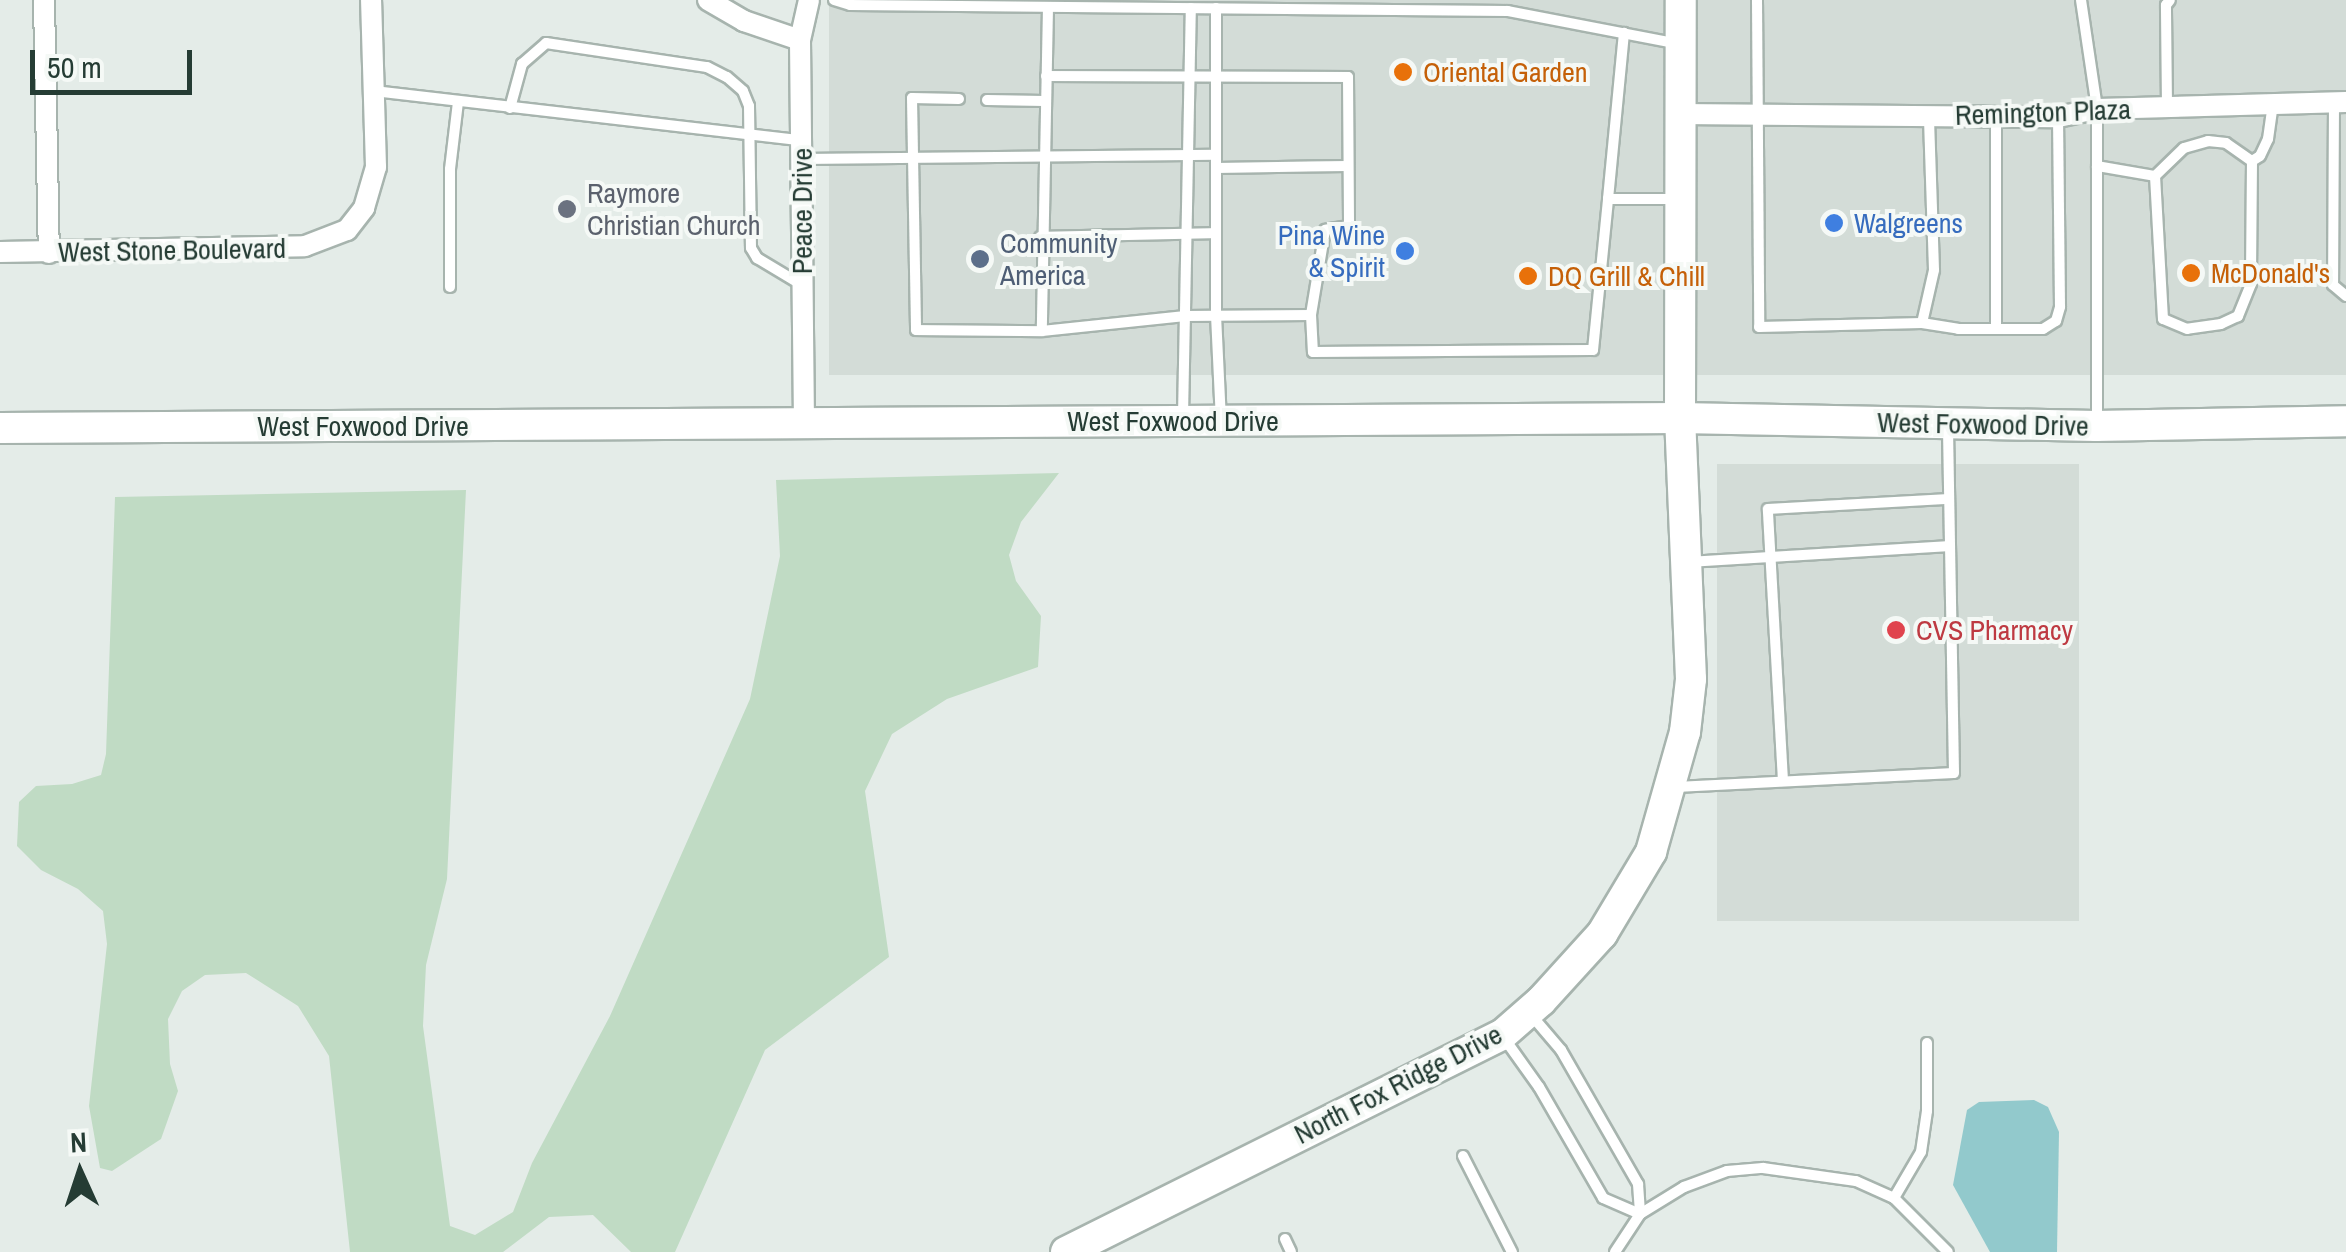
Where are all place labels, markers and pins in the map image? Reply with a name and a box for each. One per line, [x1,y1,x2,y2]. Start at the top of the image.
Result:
place label: Oriental Garden [1423,55,1588,89]
marker: Oriental Garden [1392,61,1414,83]
place label: Raymore Christian Church [587,176,761,242]
marker: Raymore Christian Church [556,198,578,220]
place label: Walgreens [1854,206,1963,240]
marker: Walgreens [1823,212,1845,234]
place label: Pina Wine & Spirit [1278,218,1385,284]
place label: Community America [1000,226,1117,292]
marker: Pina Wine & Spirit [1394,240,1416,262]
marker: Community America [969,248,991,270]
place label: McDonald's [2211,256,2330,290]
place label: DQ Grill & Chill [1548,259,1705,293]
marker: McDonald's [2180,262,2202,284]
marker: DQ Grill & Chill [1517,265,1539,287]
place label: CVS Pharmacy [1916,613,2073,647]
marker: CVS Pharmacy [1885,619,1907,641]

